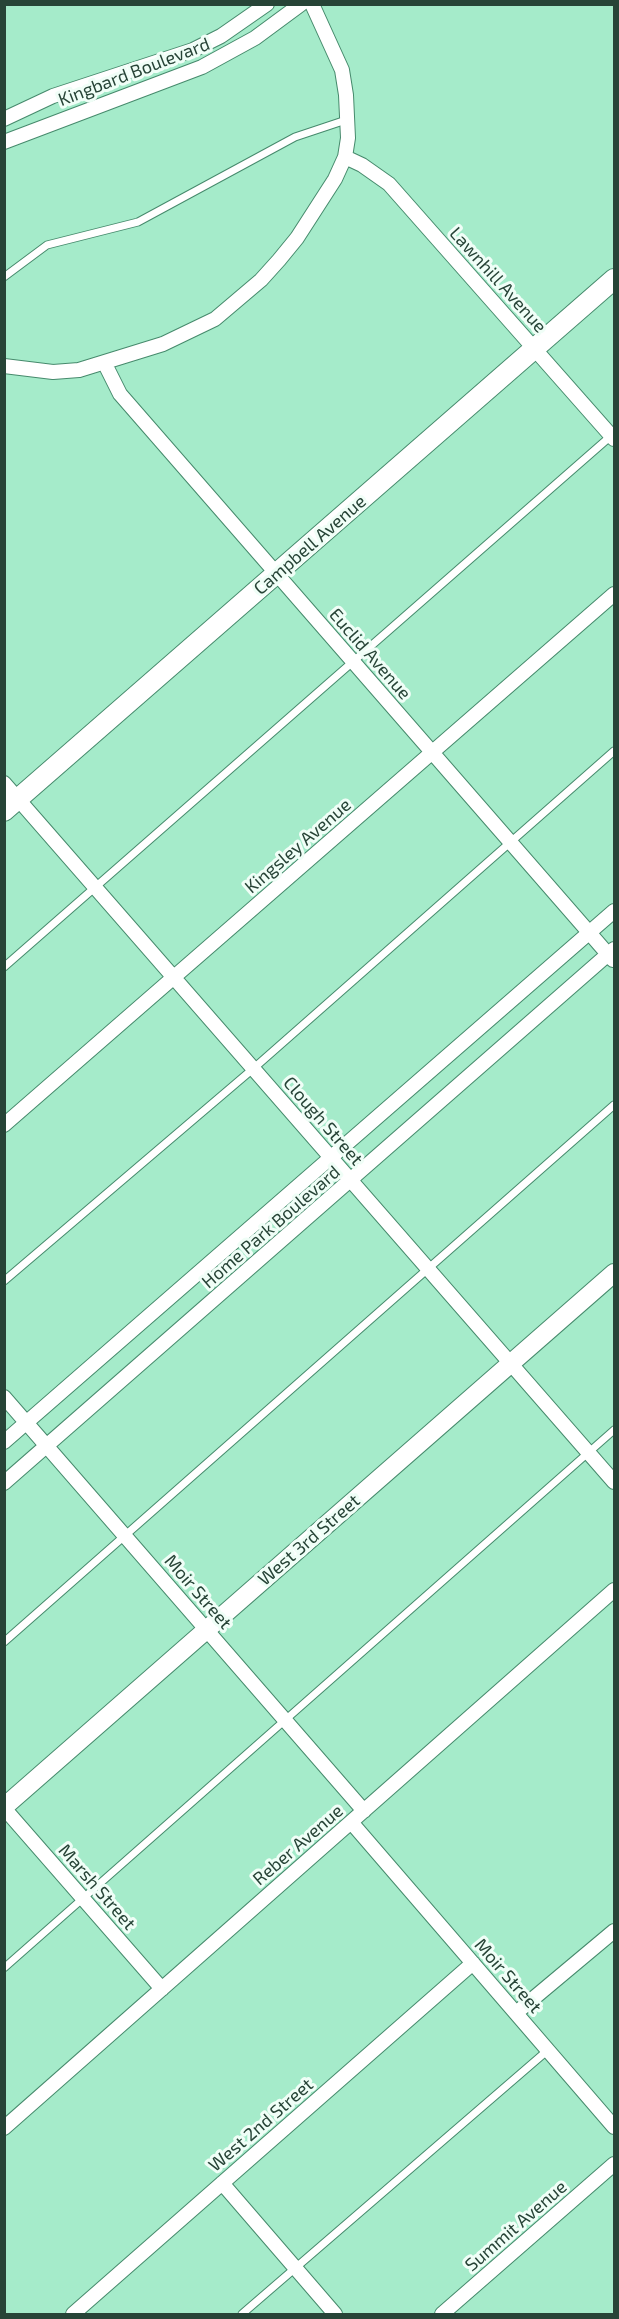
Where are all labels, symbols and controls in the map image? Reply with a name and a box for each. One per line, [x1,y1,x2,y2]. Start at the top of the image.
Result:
street label: Kingbard Boulevard [55,33,213,111]
street label: Lawnhill Avenue [445,223,551,337]
street label: Campbell Avenue [250,490,370,600]
street label: Euclid Avenue [325,604,415,704]
street label: Kingsley Avenue [241,794,355,898]
street label: Clough Street [279,1072,367,1170]
street label: Home Park Boulevard [198,1161,344,1293]
street label: West 3rd Street [254,1490,364,1590]
street label: Moir Street [160,1550,236,1634]
street label: Reber Avenue [249,1800,347,1890]
street label: Marsh Street [54,1840,140,1934]
street label: Moir Street [470,1934,546,2018]
street label: West 2nd Street [204,2074,318,2176]
street label: Summit Avenue [461,2176,571,2276]

